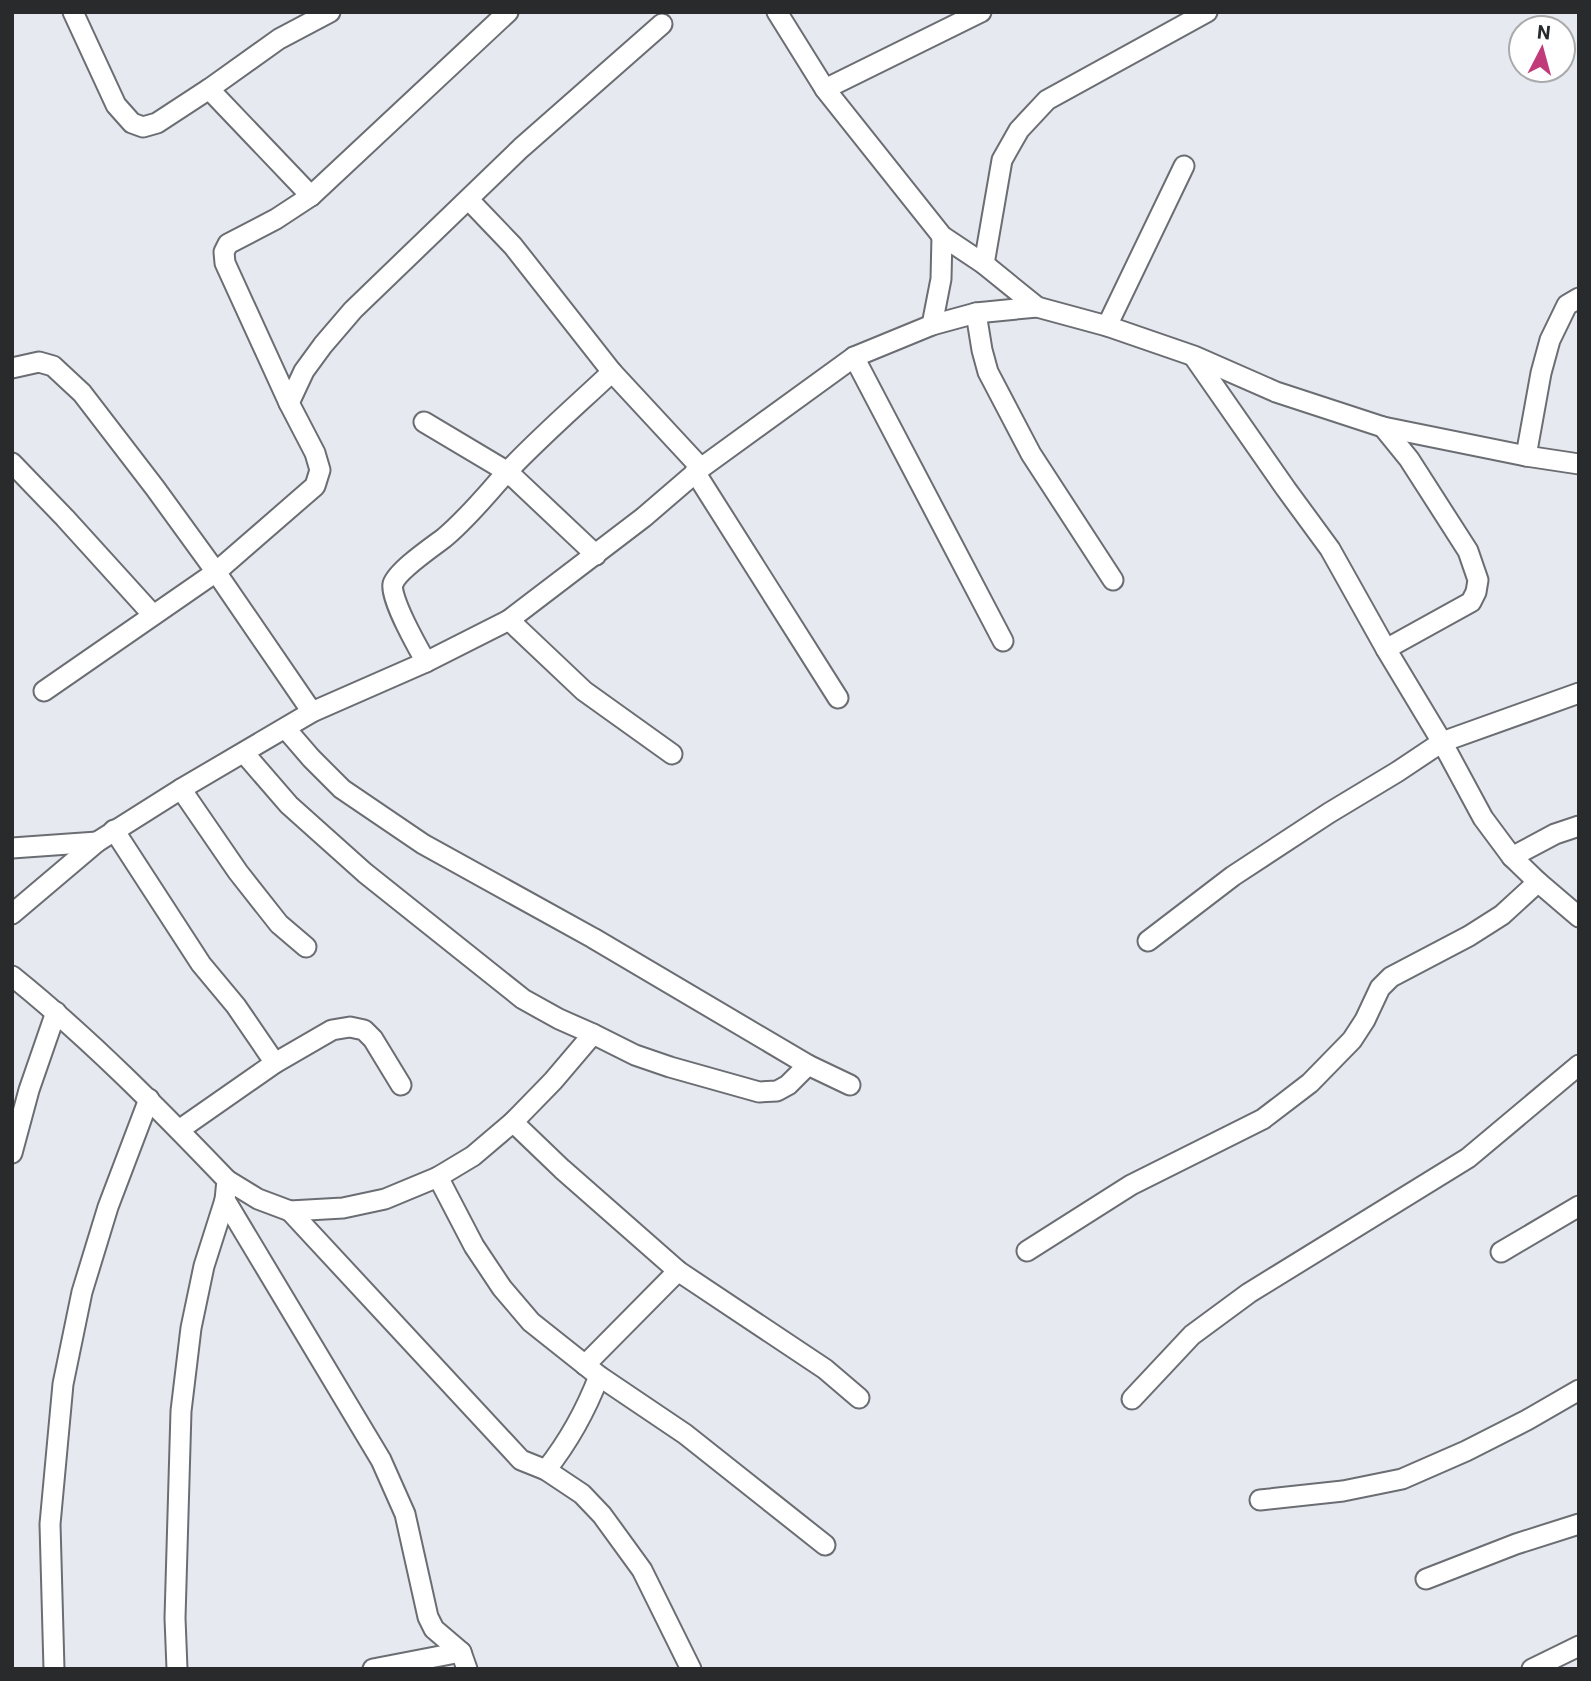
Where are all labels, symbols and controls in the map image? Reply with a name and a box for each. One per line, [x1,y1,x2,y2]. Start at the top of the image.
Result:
north arrow [1507,14,1577,84]
text: N [1536,20,1552,45]

